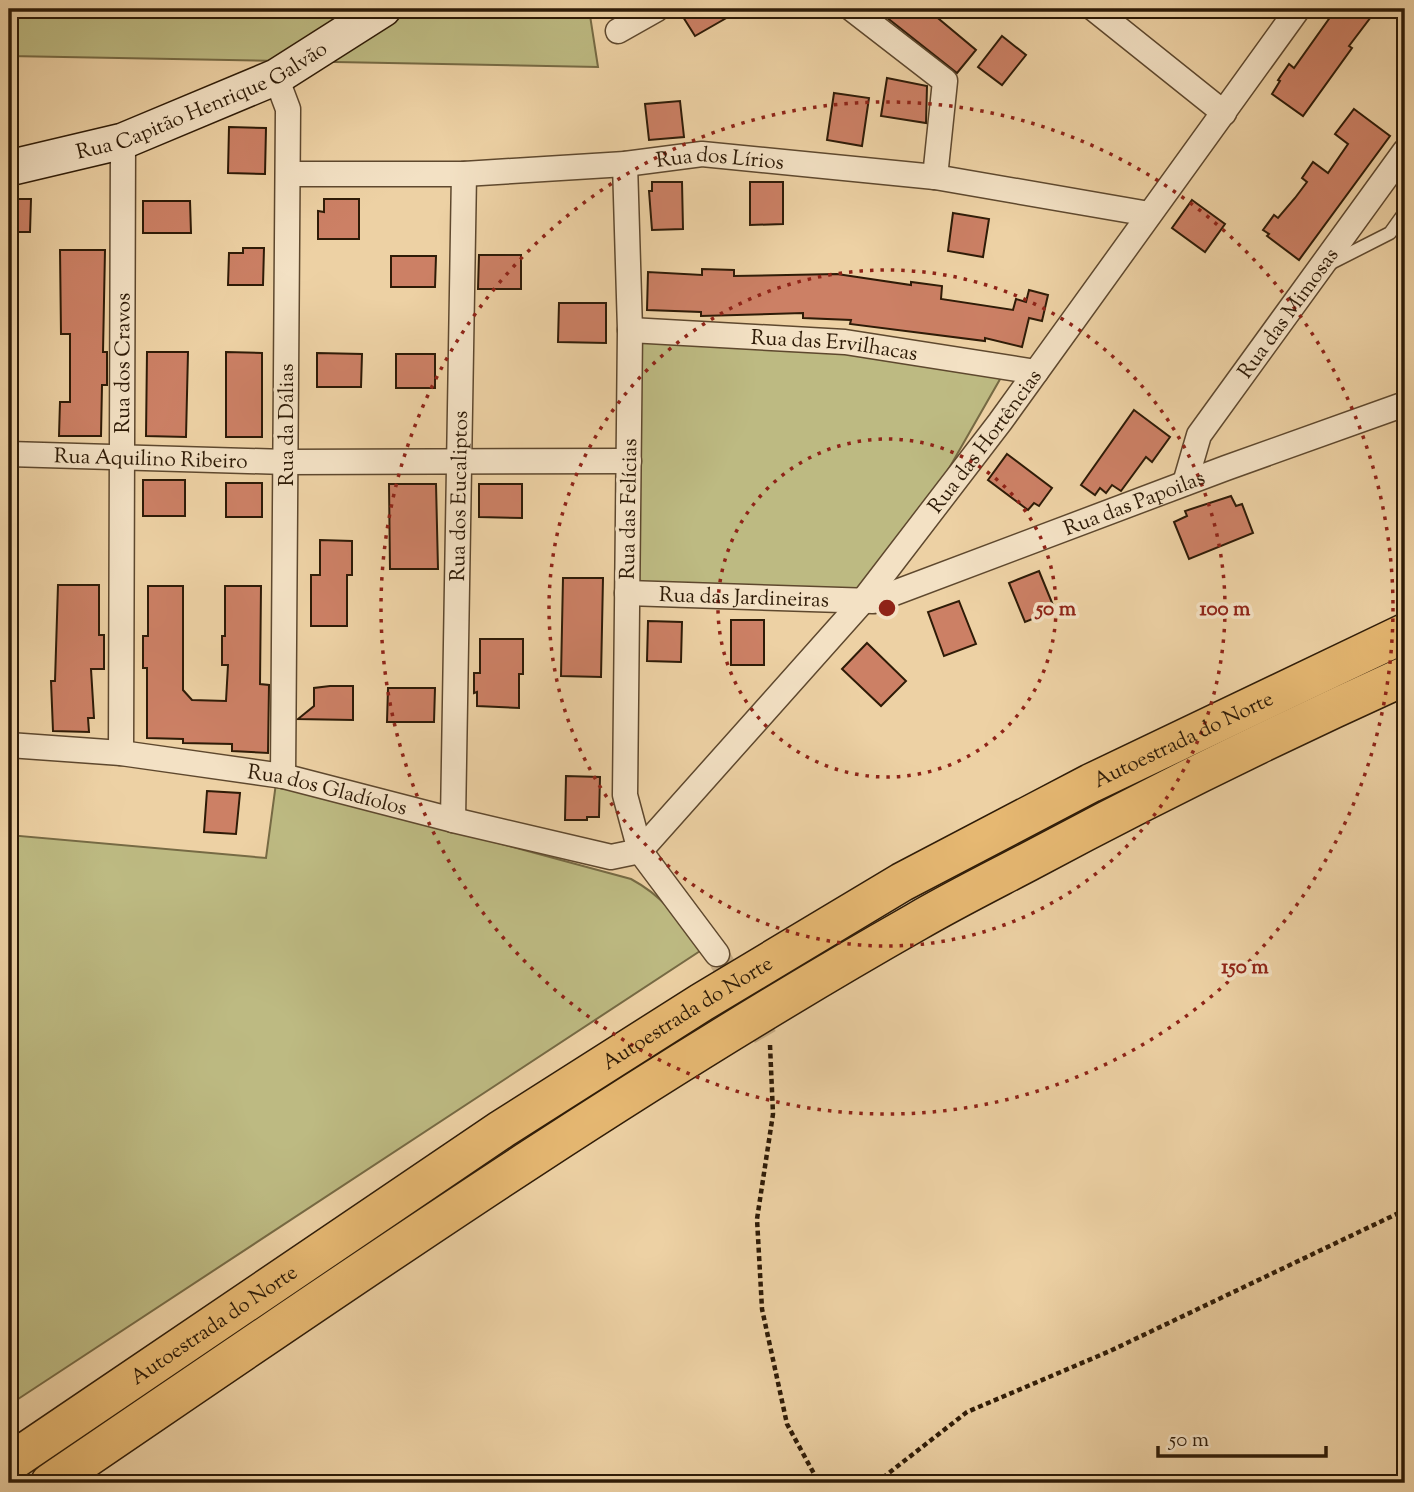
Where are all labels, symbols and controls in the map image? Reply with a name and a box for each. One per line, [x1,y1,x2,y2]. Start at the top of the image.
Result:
street label: Rua Capitão Henrique Galvão [73,35,334,169]
street label: Rua dos Lírios [654,141,785,179]
street label: Rua das Mimosas [1232,242,1347,386]
street label: Rua dos Cravos [109,293,140,433]
street label: Rua das Ervilhacas [750,324,920,370]
street label: Rua da Dálias [273,364,303,486]
street label: Rua das Hortências [922,364,1050,521]
street label: Rua dos Eucaliptos [444,410,477,582]
street label: Rua das Felícias [614,438,646,580]
street label: Rua Aquilino Ribeiro [54,442,248,478]
street label: Rua das Papoilas [1060,464,1210,545]
street label: Rua das Jardineiras [658,581,829,617]
text: 50 m [1034,595,1077,625]
text: 100 m [1200,595,1251,625]
centre of rings [875,596,899,620]
street label: Autoestrada do Norte [1089,685,1279,797]
street label: Rua dos Gladíolos [245,758,410,825]
street label: Autoestrada do Norte [597,950,779,1079]
text: 150 m [1221,953,1269,983]
street label: Autoestrada do Norte [125,1259,304,1394]
scale bar [1158,1415,1326,1459]
text: 50 m [1168,1426,1209,1456]

